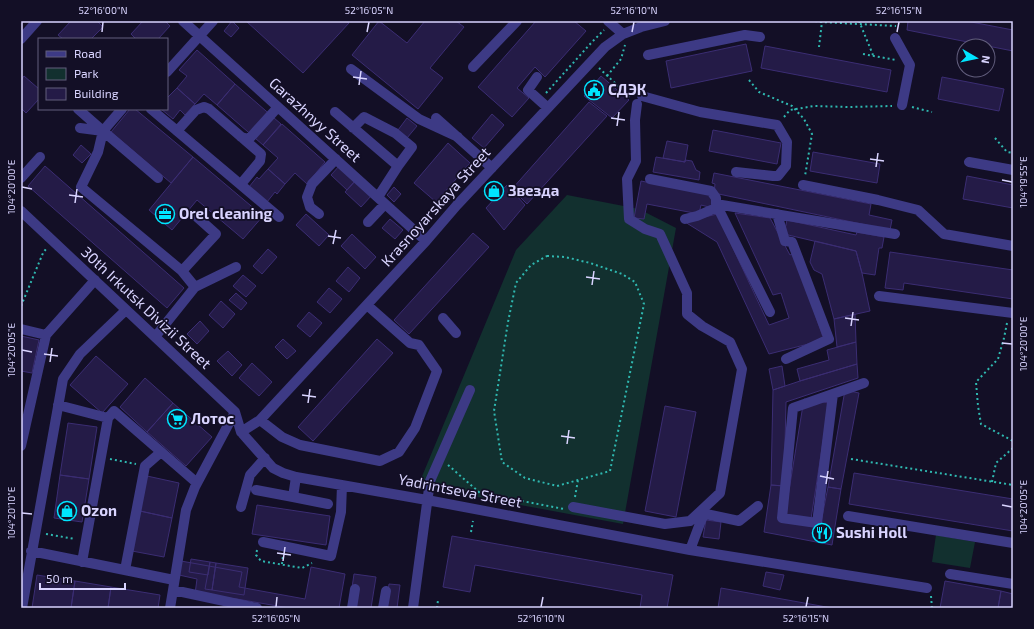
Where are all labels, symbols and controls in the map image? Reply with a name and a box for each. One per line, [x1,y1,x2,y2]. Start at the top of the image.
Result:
text: 52°16'00"N [78,4,128,16]
text: 52°16'05"N [345,4,393,16]
text: 52°16'10"N [611,4,658,16]
text: 52°16'15"N [876,4,922,16]
legend [38,38,168,110]
north arrow [956,38,996,78]
text: Road [74,46,102,60]
text: N [979,55,993,65]
text: Park [74,66,99,80]
street label: Garazhnyy Street [266,73,366,165]
public building icon: СДЭК [583,79,605,101]
place label: СДЭК [608,80,647,98]
text: Building [74,86,119,100]
street label: Krasnoyarskaya Street [377,143,494,270]
text: 104°19'55"E [1017,156,1029,208]
text: 104°20'00"E [5,159,17,214]
shop icon: Звезда [483,180,505,202]
place label: Звезда [508,181,559,199]
office icon: Orel cleaning [154,203,176,225]
place label: Orel cleaning [179,204,273,222]
street label: 30th Irkutsk Divizii Street [78,242,216,372]
text: 104°20'00"E [1017,316,1029,371]
text: 104°20'05"E [5,323,17,377]
supermarket icon: Лотос [166,408,188,430]
place label: Лотос [191,409,235,427]
street label: Yadrintseva Street [397,469,524,511]
text: 104°20'05"E [1017,480,1029,534]
text: 104°20'10"E [5,486,17,539]
shop icon: Ozon [56,500,78,522]
place label: Ozon [81,501,117,519]
restaurant icon: Sushi Holl [811,522,833,544]
place label: Sushi Holl [836,523,907,541]
scale bar [40,565,125,591]
text: 50 m [46,571,73,585]
text: 52°16'05"N [252,612,300,624]
text: 52°16'10"N [518,612,565,624]
text: 52°16'15"N [783,612,829,624]

